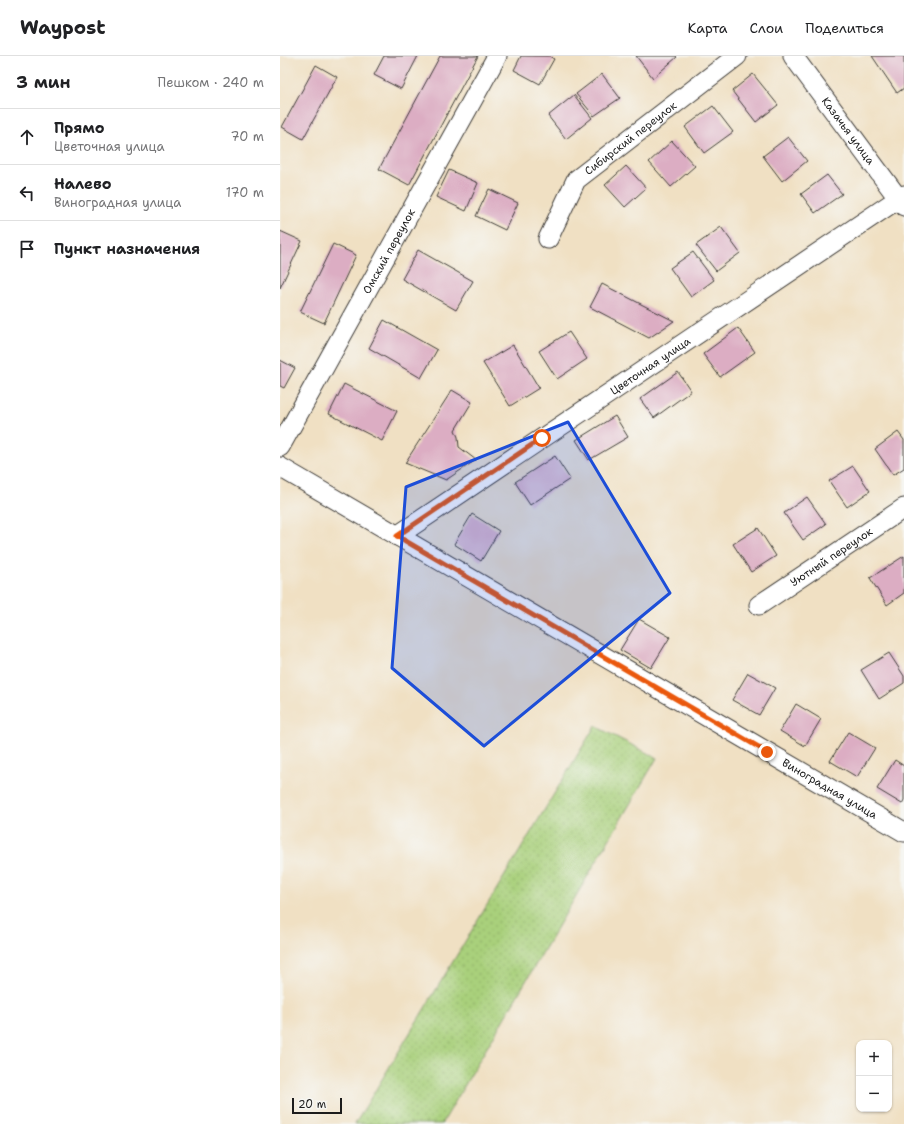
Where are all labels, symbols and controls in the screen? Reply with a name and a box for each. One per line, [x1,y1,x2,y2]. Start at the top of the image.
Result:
text: Waypost [20,15,105,40]
text: Карта [687,19,728,37]
text: Слои [750,19,783,37]
text: Поделиться [805,19,884,37]
text: 3 мин [16,71,71,93]
text: Пешком · 240 m [158,74,264,91]
street label: Казачья улица [818,94,878,168]
street label: Сибирский переулок [581,98,680,178]
text: Прямо [54,118,104,138]
icon: ahead [16,126,38,148]
text: 70 m [230,128,264,145]
text: Цветочная улица [54,138,165,155]
text: Налево [54,174,112,194]
icon: left [16,182,38,204]
text: 170 m [226,184,264,201]
text: Виноградная улица [54,194,181,211]
street label: Омский переулок [359,206,418,296]
icon: arrive [16,238,38,260]
text: Пункт назначения [54,239,200,259]
street label: Цветочная улица [607,333,693,398]
route start [533,429,551,447]
street label: Уютный переулок [787,524,876,590]
route end [758,743,776,761]
street label: Виноградная улица [779,755,880,822]
map controls [856,1040,892,1112]
button: + [856,1040,892,1076]
button: − [856,1076,892,1112]
scale bar [292,1096,342,1115]
text: 20 m [298,1097,326,1112]

